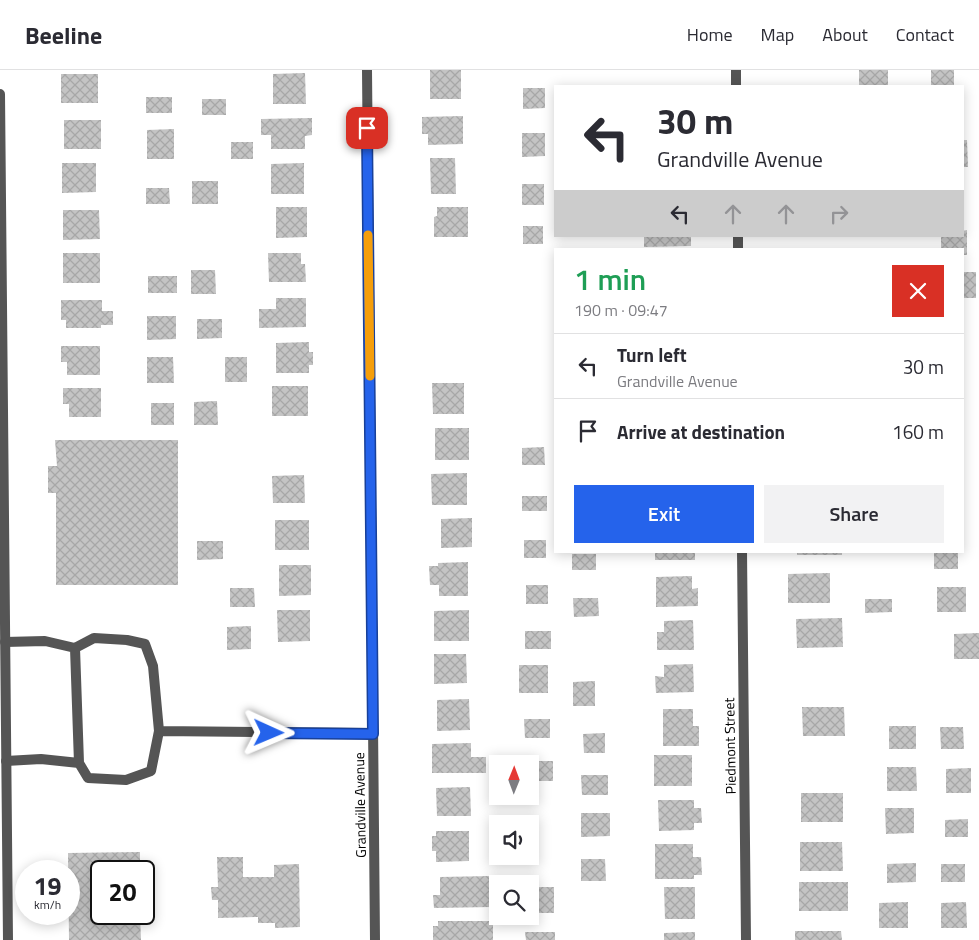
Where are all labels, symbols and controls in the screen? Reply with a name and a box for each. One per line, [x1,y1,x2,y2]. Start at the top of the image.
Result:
text: Beeline [25,17,102,53]
text: Home [687,21,733,48]
text: Map [761,21,794,48]
text: About [822,21,868,48]
text: Contact [896,21,954,48]
text: 30 m [657,94,733,148]
icon: left [574,105,639,170]
pin [346,107,388,149]
icon: arrive [353,114,381,142]
text: Grandville Avenue [657,142,823,176]
icon: left [666,200,694,228]
icon: ahead [719,200,747,228]
icon: ahead [772,200,800,228]
icon: right [825,200,853,228]
text: 1 min [574,256,646,302]
button: close [892,265,944,317]
text: 190 m · 09:47 [574,298,668,322]
text: Turn left [617,340,687,369]
icon: left [574,352,602,380]
text: 30 m [903,352,944,381]
text: Grandville Avenue [617,369,738,393]
icon: arrive [574,417,602,445]
text: Arrive at destination [617,417,785,446]
text: 160 m [892,417,944,446]
button: Exit [574,485,754,543]
button: Share [764,485,944,543]
street label: Piedmont Street [718,698,741,794]
position arrow [242,706,294,758]
street label: Grandville Avenue [348,752,371,858]
north arrow [489,755,539,805]
map controls [489,755,539,925]
button: sound [489,815,539,865]
speed limit sign: 20 [90,860,155,925]
text: 19 [33,867,62,905]
button: search [489,875,539,925]
text: km/h [34,895,61,914]

